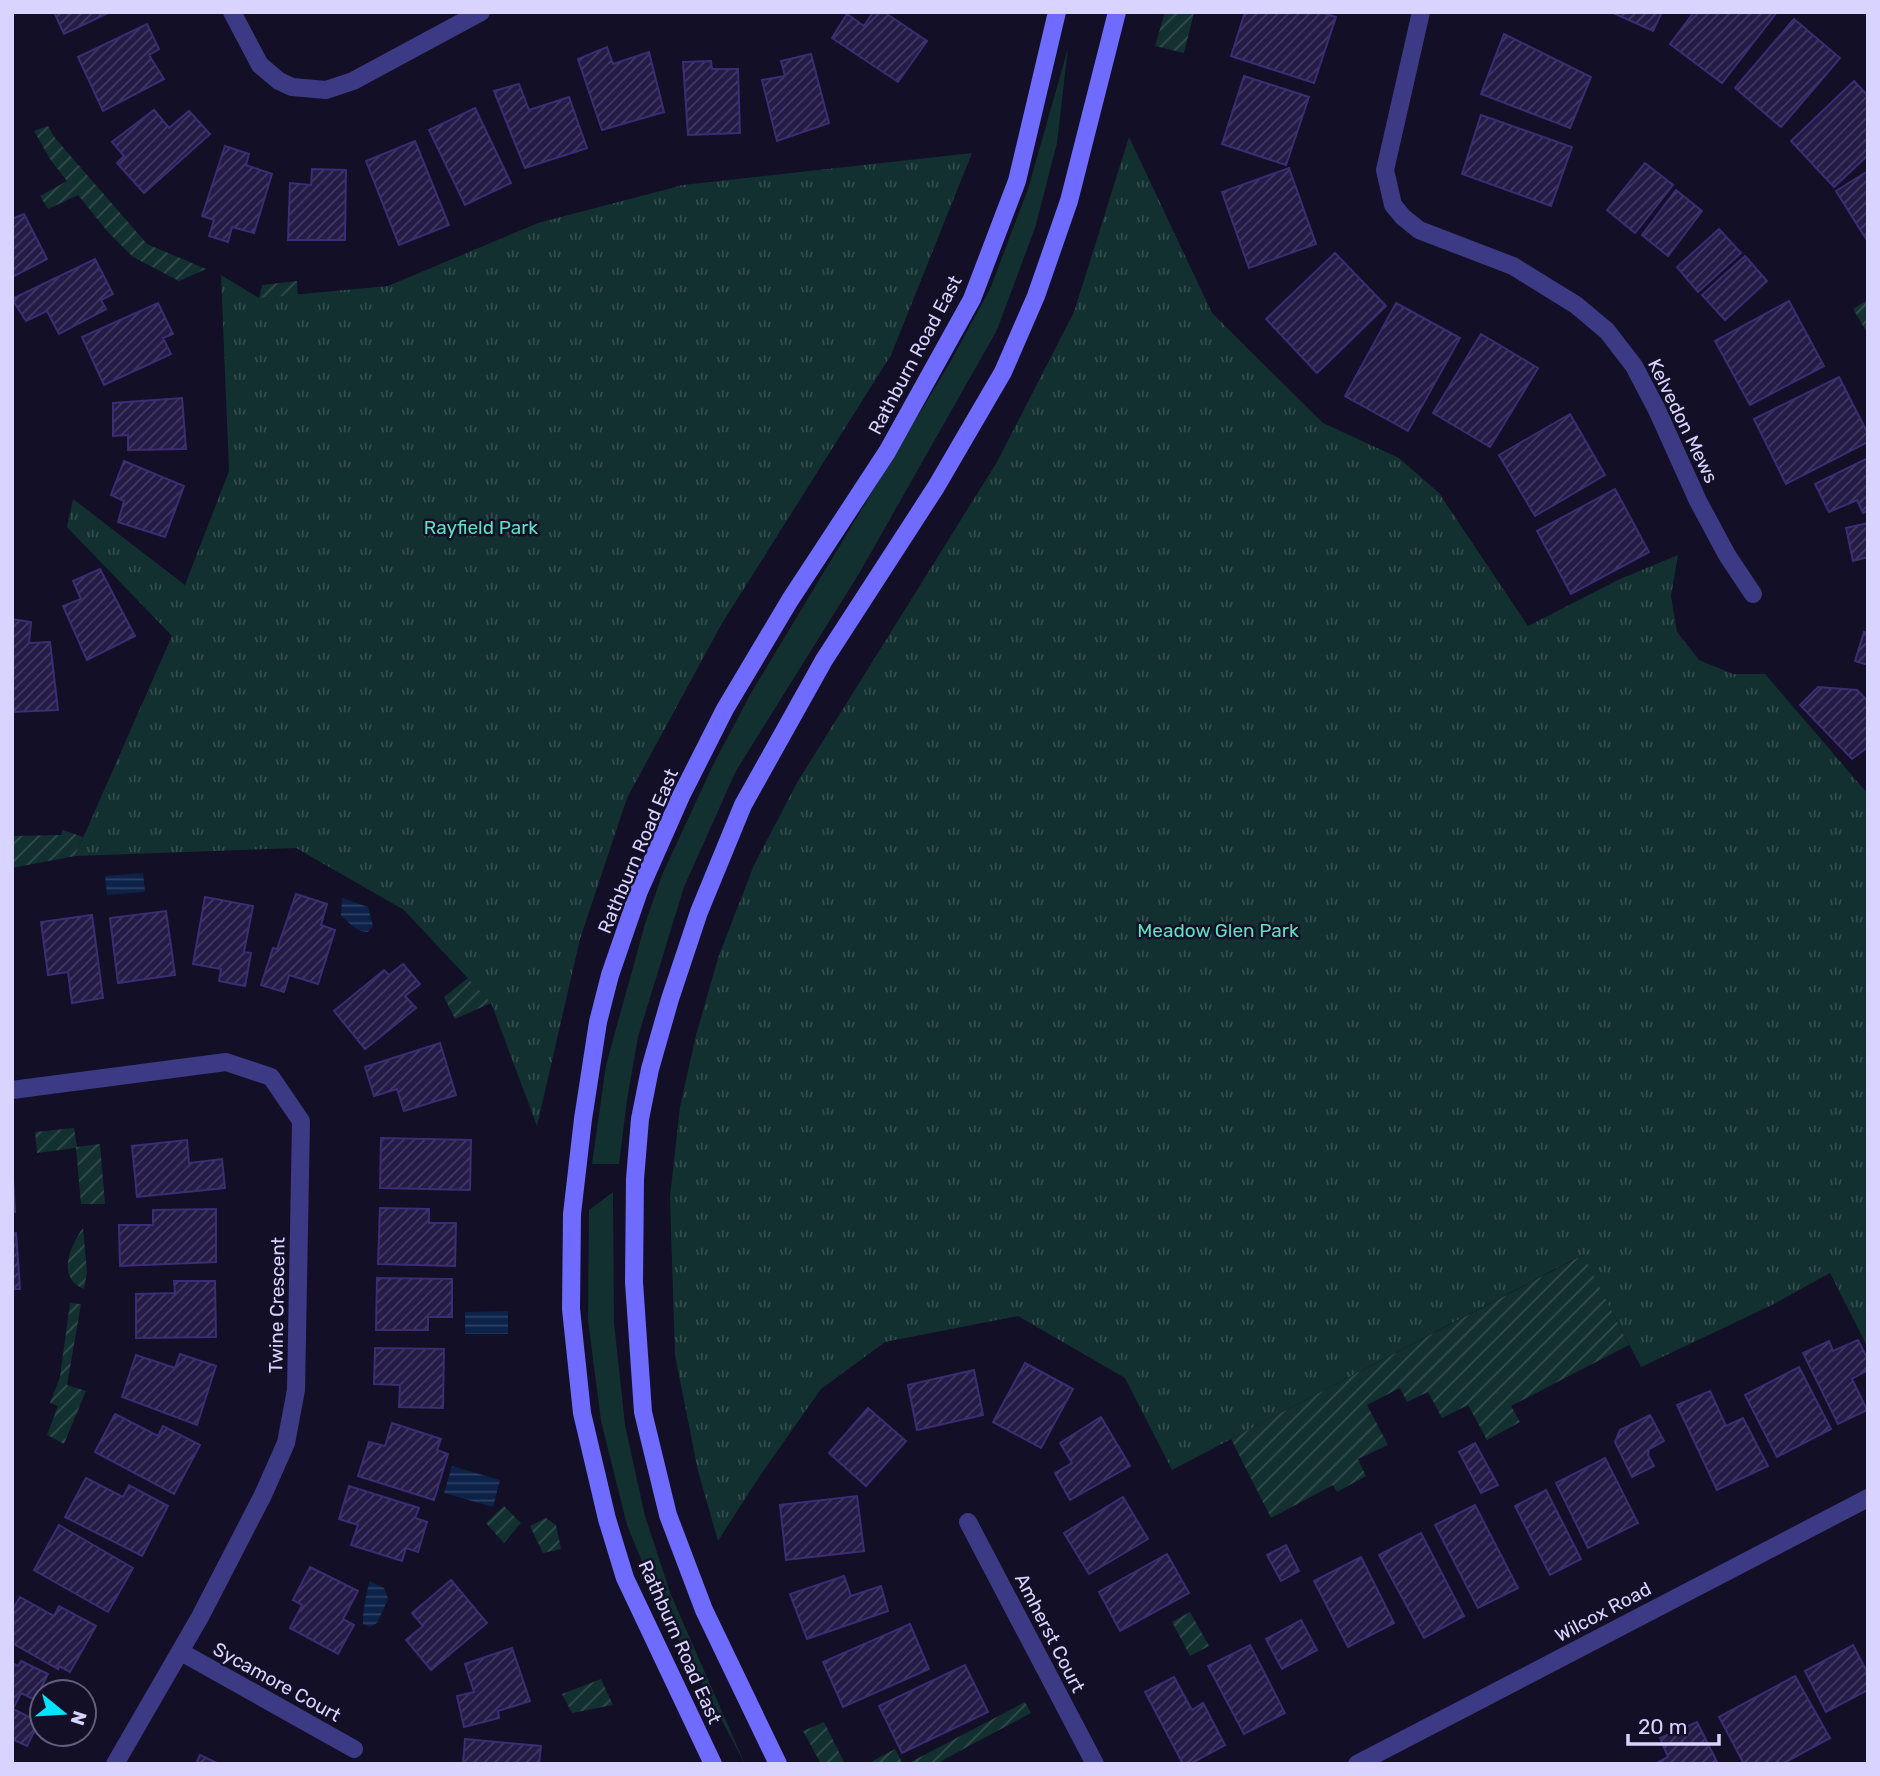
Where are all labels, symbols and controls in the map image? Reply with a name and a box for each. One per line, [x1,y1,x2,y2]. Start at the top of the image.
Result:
street label: Rathburn Road East [863,271,967,438]
street label: Kelvedon Mews [1643,355,1723,487]
park label: Rayfield Park [424,516,538,539]
street label: Rathburn Road East [593,765,683,937]
park label: Meadow Glen Park [1137,919,1299,942]
street label: Twine Crescent [264,1236,290,1373]
street label: Rathburn Road East [634,1557,727,1728]
street label: Amherst Court [1010,1570,1090,1697]
street label: Wilcox Road [1551,1577,1655,1647]
street label: Sycamore Court [209,1637,345,1727]
north arrow [28,1678,98,1748]
scale bar [1628,1702,1719,1746]
text: N [66,1708,92,1728]
text: 20 m [1638,1714,1687,1739]

